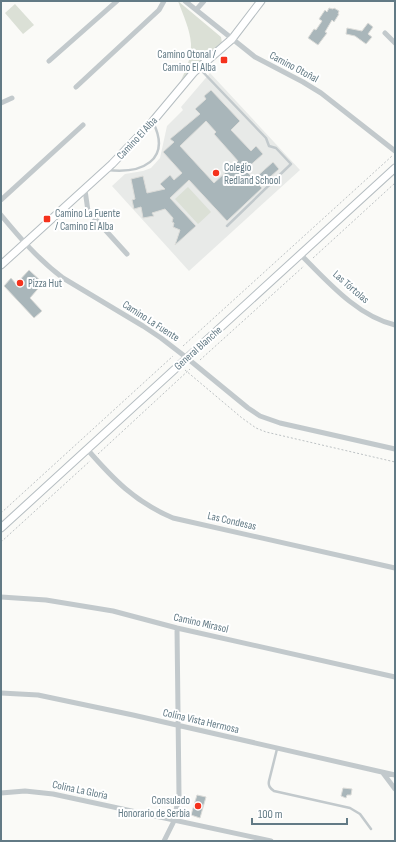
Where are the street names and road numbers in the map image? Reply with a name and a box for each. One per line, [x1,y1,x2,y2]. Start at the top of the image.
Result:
street label: Camino Otoñal [267,49,321,85]
street label: Camino El Alba [114,114,160,162]
street label: Las Tórtolas [330,268,372,306]
street label: Camino La Fuente [120,298,182,344]
street label: General Blanche [172,323,224,373]
street label: Las Condesas [206,509,258,533]
street label: Camino Mirasol [172,610,230,636]
street label: Colina Vista Hermosa [162,706,240,736]
street label: Colina La Gloria [51,778,109,802]

